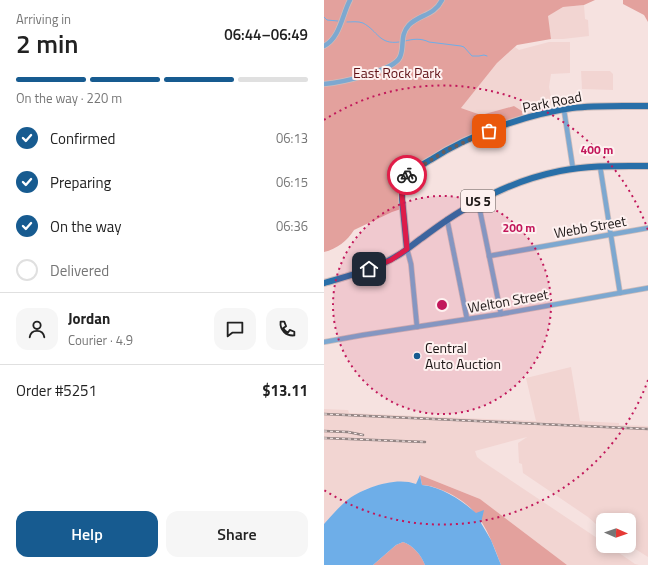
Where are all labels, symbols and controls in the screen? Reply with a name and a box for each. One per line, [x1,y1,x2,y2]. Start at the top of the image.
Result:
text: Arriving in [16,9,71,29]
text: 06:44–06:49 [224,23,308,46]
text: 2 min [16,24,79,63]
park label: East Rock Park [353,62,441,83]
street label: Park Road [520,85,583,118]
text: On the way · 220 m [16,88,122,108]
pin [472,114,506,148]
icon: bag [478,120,500,142]
icon: check [16,127,38,149]
text: Confirmed [50,127,115,150]
text: 06:13 [276,128,308,148]
text: 400 m [581,140,613,159]
courier [387,155,427,195]
icon: bike [396,164,418,186]
icon: check [16,171,38,193]
text: Preparing [50,171,111,194]
text: 06:15 [276,172,308,192]
road number: US 5 [461,190,495,212]
street label: Webb Street [552,210,628,243]
icon: check [16,215,38,237]
text: On the way [50,215,122,238]
text: 06:36 [276,216,308,236]
text: 200 m [503,218,535,237]
pin [352,252,386,286]
icon: home [358,258,380,280]
text: Delivered [50,259,109,282]
street label: Welton Street [466,283,550,318]
centre of rings [435,298,449,312]
text: Jordan [68,307,110,330]
button: person [16,308,58,350]
button: chat [214,308,256,350]
button: phone [266,308,308,350]
text: Courier · 4.9 [68,330,133,350]
place label: Central Auto Auction [425,337,501,374]
marker: Central Auto Auction [412,351,422,361]
text: Order #5251 [16,379,97,402]
text: $13.11 [262,379,308,402]
button: Help [16,511,158,557]
button: Share [166,511,308,557]
north arrow [596,513,636,553]
map controls [596,513,636,553]

